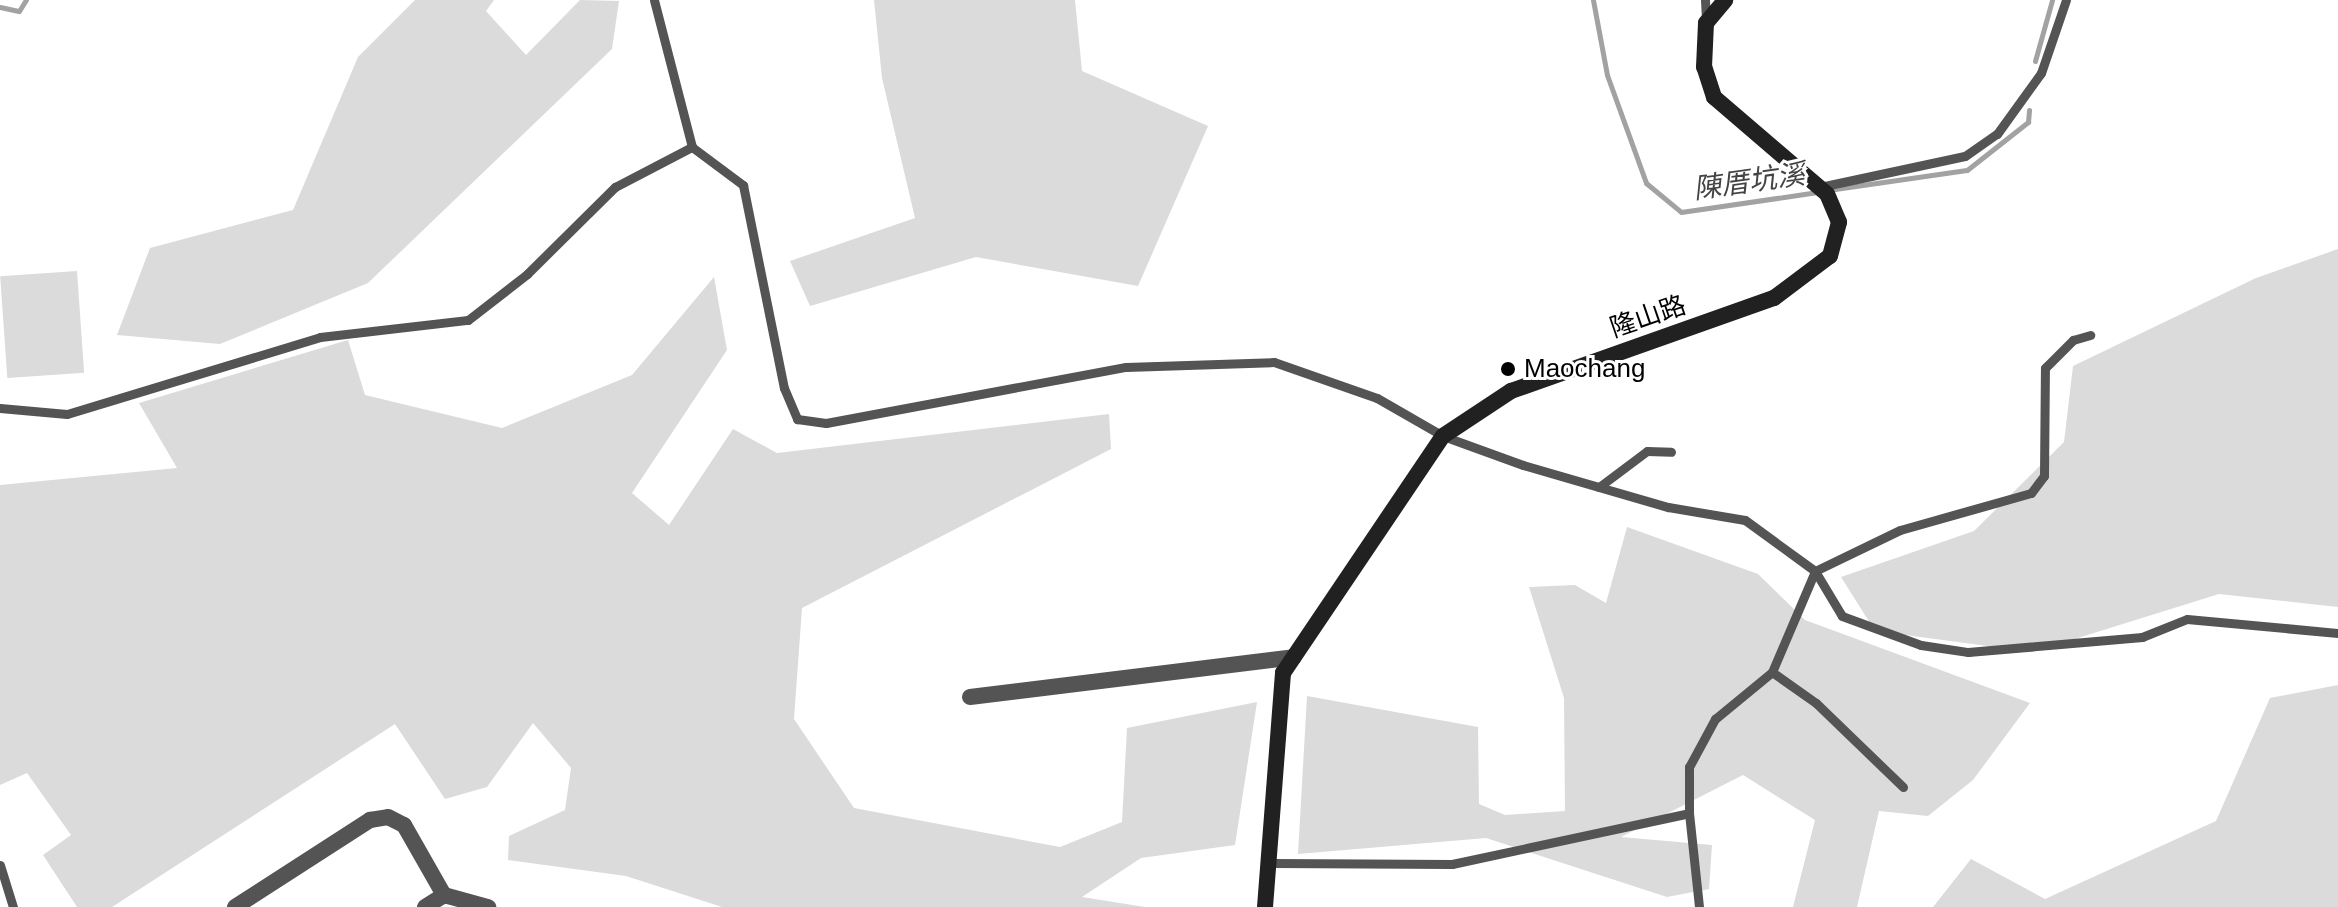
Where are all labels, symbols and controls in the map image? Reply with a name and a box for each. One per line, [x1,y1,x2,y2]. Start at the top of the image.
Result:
water label: 陳厝坑溪 [1691,158,1807,206]
street label: 隆山路 [1606,290,1690,344]
place label: Maochang [1524,353,1645,385]
marker: Maochang [1499,360,1517,378]

